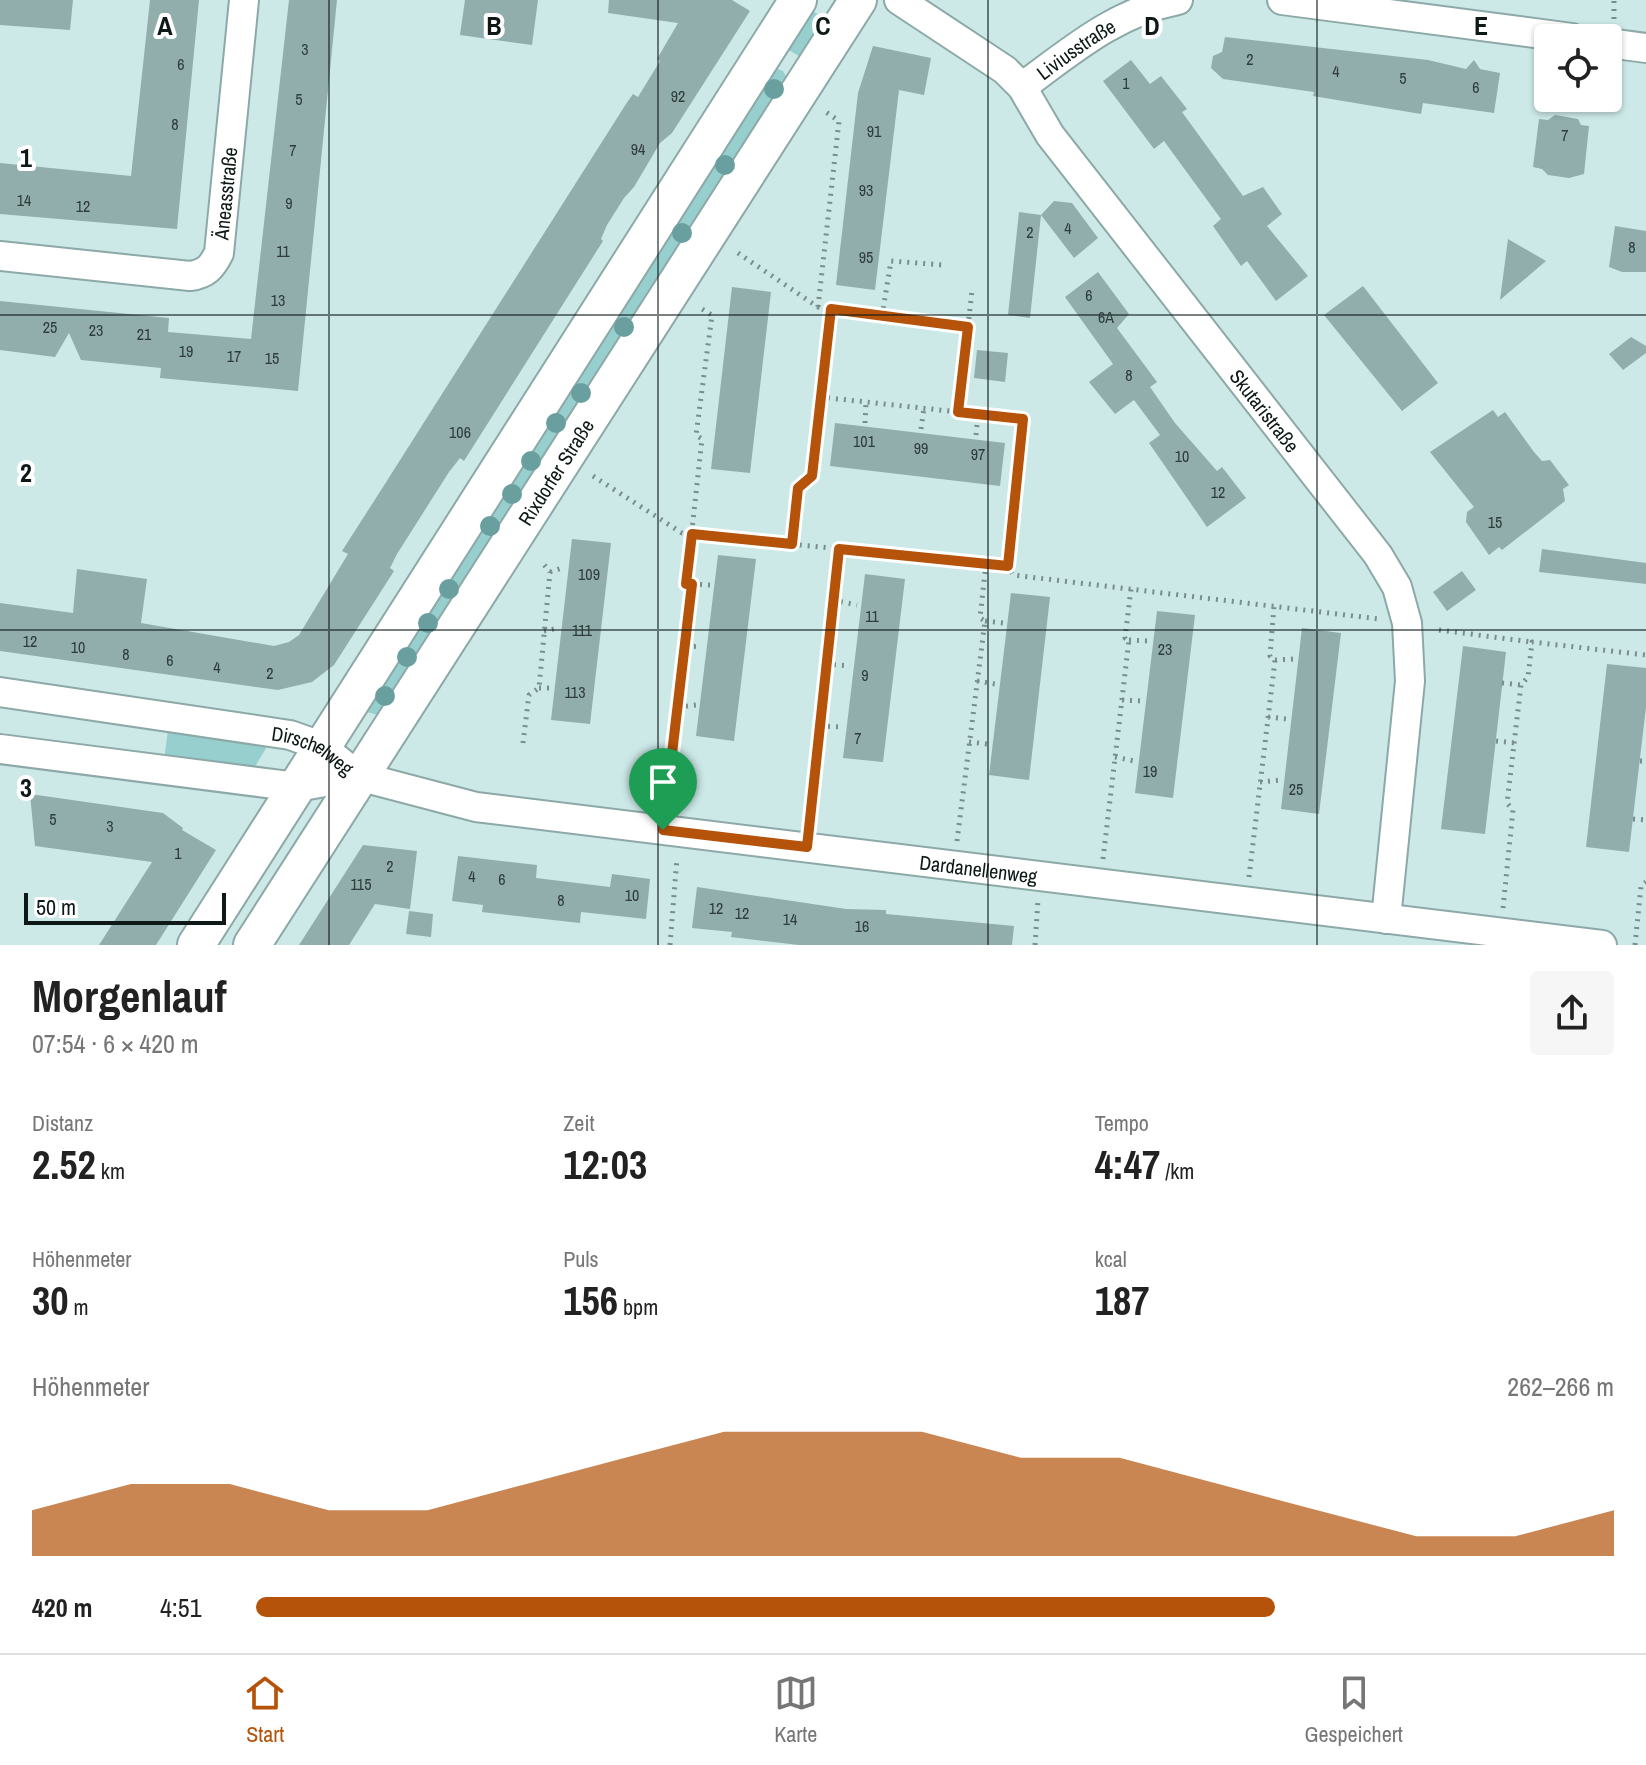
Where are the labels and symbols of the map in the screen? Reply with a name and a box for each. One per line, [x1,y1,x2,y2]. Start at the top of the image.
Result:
text: A [157,8,173,43]
text: B [486,8,502,43]
text: C [815,8,831,43]
text: D [1144,8,1160,43]
text: E [1474,8,1488,43]
street label: Liviusstraße [1031,12,1120,85]
house number: 3 [301,38,309,60]
house number: 2 [1246,48,1254,70]
house number: 6 [177,53,185,75]
house number: 4 [1332,60,1340,82]
house number: 5 [1399,67,1407,89]
house number: 1 [1122,72,1130,94]
house number: 6 [1472,76,1480,98]
house number: 92 [671,85,685,107]
house number: 5 [295,88,303,110]
house number: 8 [171,113,179,135]
house number: 91 [867,120,882,142]
house number: 7 [1561,124,1569,146]
house number: 94 [631,138,645,160]
house number: 7 [289,139,297,161]
text: 1 [20,140,32,175]
street label: Äneasstraße [207,146,243,242]
house number: 93 [859,179,873,201]
house number: 14 [17,189,31,211]
house number: 9 [285,192,293,214]
house number: 12 [76,195,90,217]
house number: 4 [1064,217,1072,239]
house number: 2 [1026,221,1034,243]
house number: 8 [1628,236,1636,258]
house number: 11 [276,240,291,262]
house number: 95 [859,246,873,268]
house number: 6 [1085,284,1093,306]
house number: 13 [271,289,285,311]
house number: 6A [1098,306,1114,328]
house number: 25 [43,316,57,338]
house number: 23 [89,319,103,341]
house number: 21 [137,323,152,345]
house number: 19 [179,340,193,362]
house number: 17 [227,345,241,367]
house number: 15 [265,347,279,369]
street label: Skutaristraße [1224,363,1306,457]
house number: 8 [1125,364,1133,386]
street label: Rixdorfer Straße [511,414,599,530]
house number: 106 [449,421,471,443]
house number: 101 [853,430,876,452]
house number: 99 [914,437,928,459]
house number: 97 [971,443,985,465]
house number: 10 [1175,445,1189,467]
text: 2 [20,455,32,490]
house number: 12 [1211,481,1225,503]
house number: 15 [1488,511,1502,533]
house number: 109 [578,563,600,585]
house number: 11 [865,605,880,627]
house number: 111 [572,619,593,641]
house number: 12 [23,630,37,652]
house number: 10 [71,636,85,658]
house number: 23 [1158,638,1172,660]
house number: 8 [122,643,130,665]
house number: 6 [166,649,174,671]
house number: 4 [213,656,221,678]
house number: 2 [266,662,274,684]
house number: 9 [861,664,869,686]
house number: 113 [565,681,585,703]
street label: Dirschelweg [270,719,360,781]
house number: 7 [854,727,862,749]
pin [629,748,697,830]
house number: 19 [1143,760,1157,782]
text: 3 [20,770,32,805]
house number: 25 [1289,778,1303,800]
house number: 5 [49,808,57,830]
house number: 3 [106,815,114,837]
house number: 1 [174,842,182,864]
street label: Dardanellenweg [918,848,1039,889]
house number: 2 [386,855,394,877]
house number: 4 [468,865,476,887]
house number: 6 [498,868,506,890]
house number: 115 [351,873,371,895]
house number: 10 [625,884,639,906]
scale bar [24,889,226,925]
house number: 8 [557,889,565,911]
house number: 12 [709,897,723,919]
house number: 12 [735,902,749,924]
house number: 14 [783,908,797,930]
house number: 16 [855,915,869,937]

